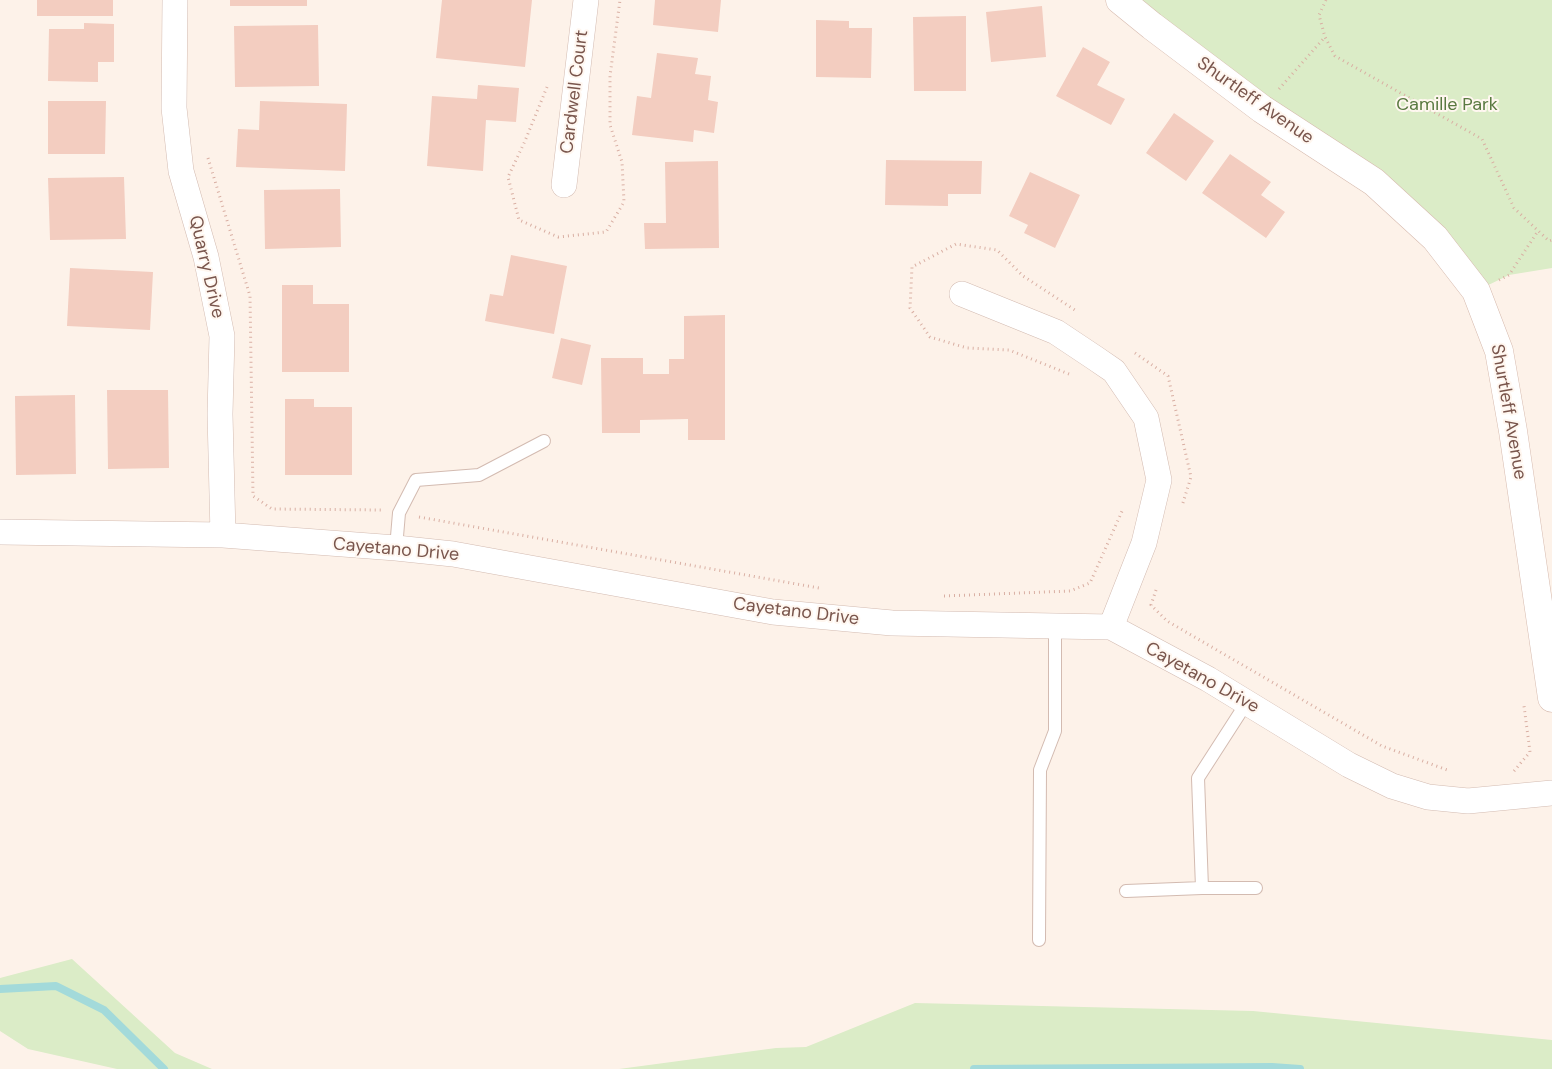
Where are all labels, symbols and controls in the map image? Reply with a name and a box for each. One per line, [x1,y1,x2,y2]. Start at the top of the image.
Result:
street label: Cardwell Court [557,29,593,155]
street label: Shurtleff Avenue [1193,53,1317,149]
park label: Camille Park [1396,94,1498,116]
street label: Quarry Drive [184,214,228,320]
street label: Shurtleff Avenue [1485,343,1531,481]
street label: Cayetano Drive [332,534,460,566]
street label: Cayetano Drive [732,594,860,630]
street label: Cayetano Drive [1141,638,1263,718]

